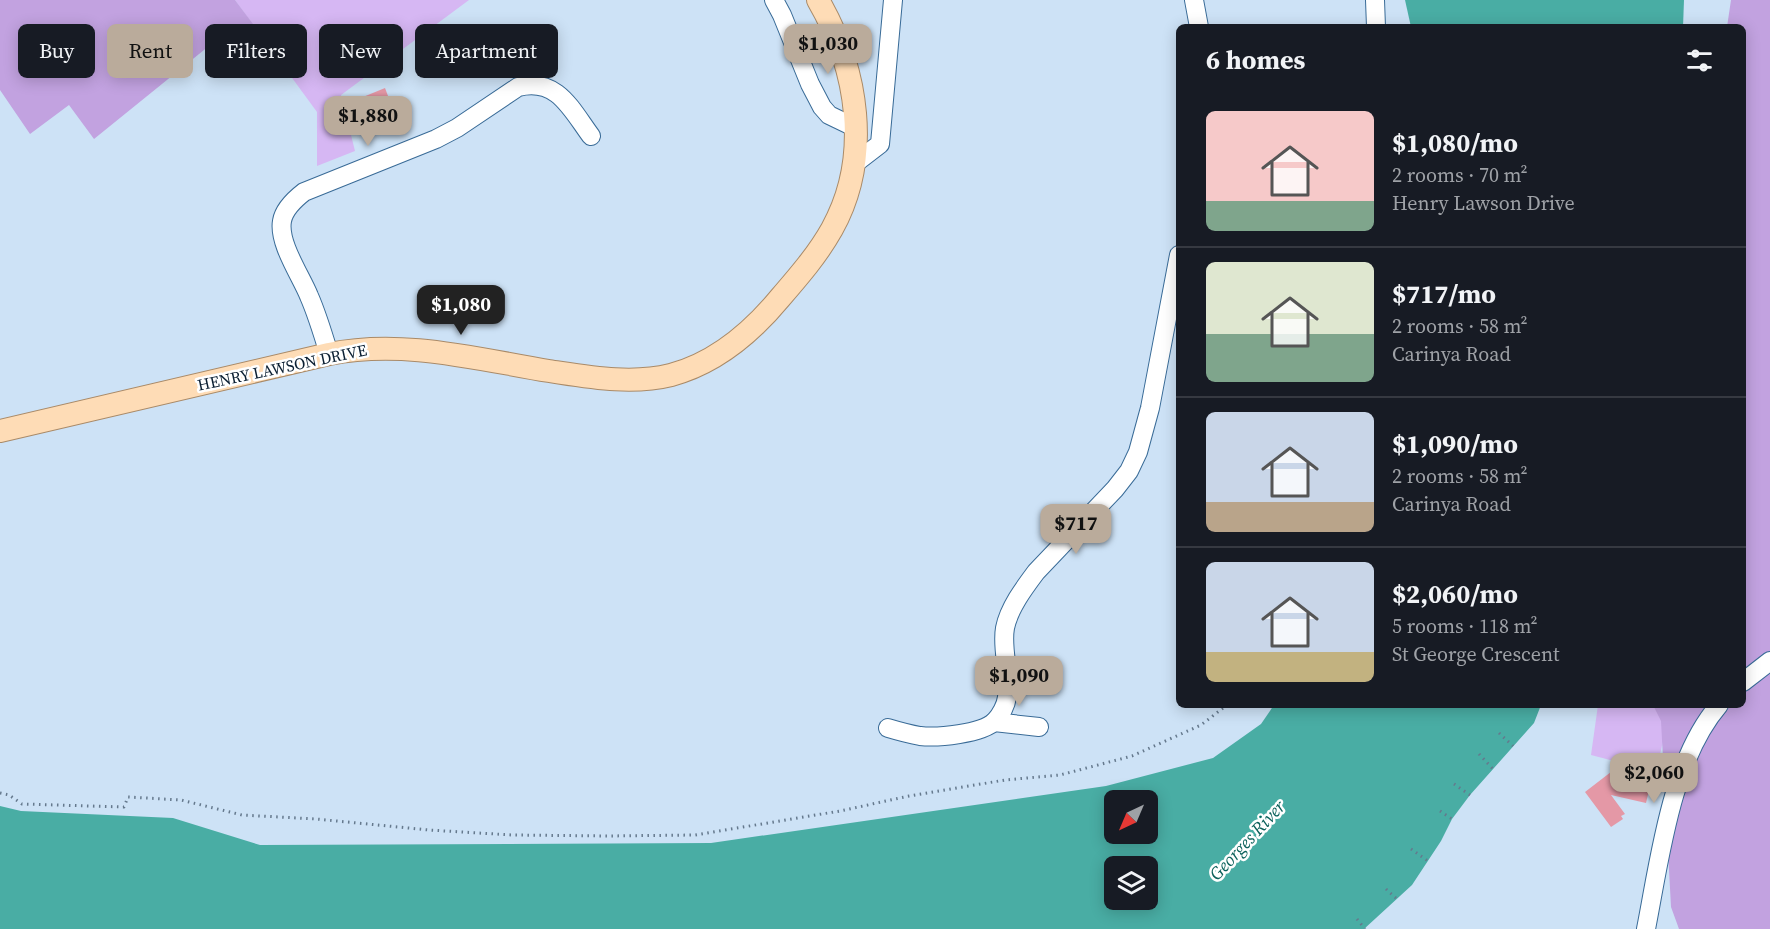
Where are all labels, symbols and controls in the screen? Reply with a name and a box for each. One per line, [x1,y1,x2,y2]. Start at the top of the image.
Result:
chip: Buy [18,24,95,78]
chip: Rent [107,24,193,78]
chip: Filters [205,24,307,78]
chip: New [319,24,403,78]
chip: Apartment [415,24,558,78]
pin: $1,030 [779,24,877,75]
text: $1,030 [798,29,858,57]
text: 6 homes [1206,42,1305,78]
icon: filters [1683,44,1716,77]
pin: $1,880 [319,96,417,147]
text: $1,880 [338,101,398,129]
text: $1,080/mo [1392,125,1518,161]
icon: home [1254,135,1326,207]
text: 2 rooms · 70 m² [1392,161,1528,189]
text: Henry Lawson Drive [1392,189,1575,217]
text: $717/mo [1392,276,1496,312]
pin: $1,080 [412,285,510,336]
icon: home [1254,286,1326,358]
text: $1,080 [431,290,491,318]
text: 2 rooms · 58 m² [1392,312,1528,340]
street label: HENRY LAWSON DRIVE [195,338,369,396]
text: Carinya Road [1392,340,1511,368]
text: $1,090/mo [1392,426,1518,462]
icon: home [1254,436,1326,508]
text: 2 rooms · 58 m² [1392,462,1528,490]
text: Carinya Road [1392,490,1511,518]
pin: $717 [1040,504,1112,555]
text: $717 [1054,509,1098,537]
text: $2,060/mo [1392,576,1518,612]
icon: home [1254,586,1326,658]
text: 5 rooms · 118 m² [1392,612,1538,640]
text: St George Crescent [1392,640,1560,668]
pin: $1,090 [970,656,1068,707]
text: $1,090 [989,661,1049,689]
pin: $2,060 [1605,753,1703,804]
text: $2,060 [1624,758,1684,786]
north arrow [1104,790,1158,844]
map controls [1104,790,1158,910]
water label: Georges River [1203,794,1291,886]
button: layers [1104,856,1158,910]

